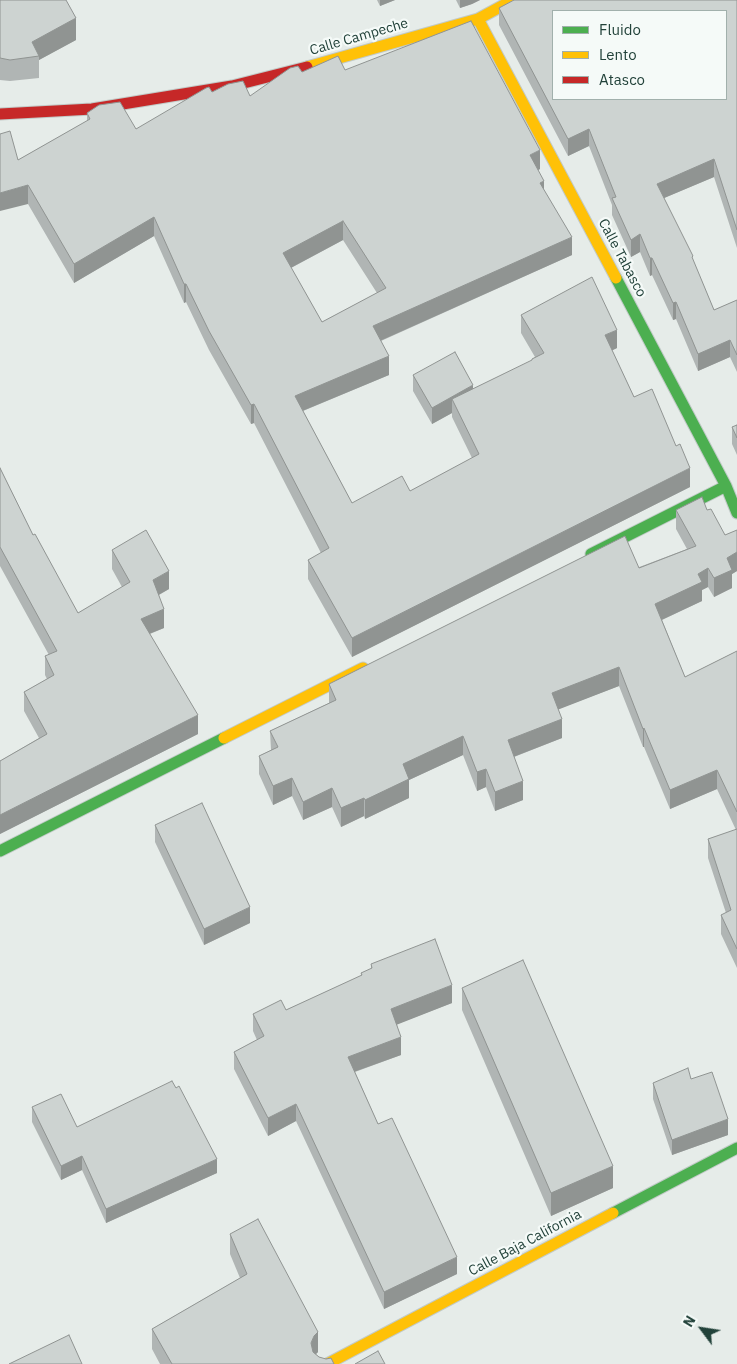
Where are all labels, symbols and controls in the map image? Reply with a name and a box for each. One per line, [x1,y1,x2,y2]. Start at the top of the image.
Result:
legend [552,10,727,100]
street label: Calle Campeche [308,15,410,59]
text: Fluido [599,20,641,39]
text: Lento [599,45,637,64]
text: Atasco [599,70,645,89]
street label: Calle Tabasco [594,216,650,300]
street label: Calle Baja California [466,1206,584,1280]
north arrow [677,1304,727,1354]
text: N [679,1312,699,1330]

